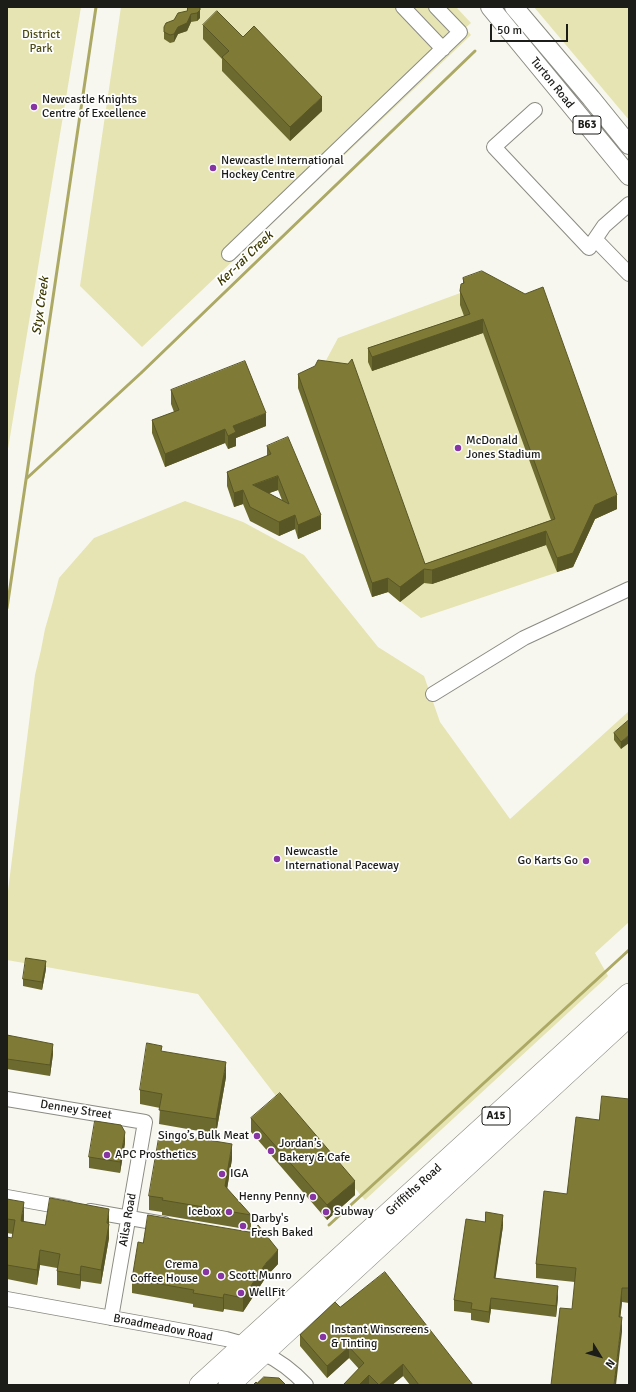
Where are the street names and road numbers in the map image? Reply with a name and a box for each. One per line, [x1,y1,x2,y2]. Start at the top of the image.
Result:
street label: Turton Road [527,55,577,111]
road number: B63 [573,116,601,134]
street label: Denney Street [39,1097,113,1123]
road number: A15 [482,1107,510,1125]
street label: Griffiths Road [383,1161,445,1219]
street label: Ailsa Road [116,1192,140,1248]
street label: Broadmeadow Road [112,1311,214,1345]

